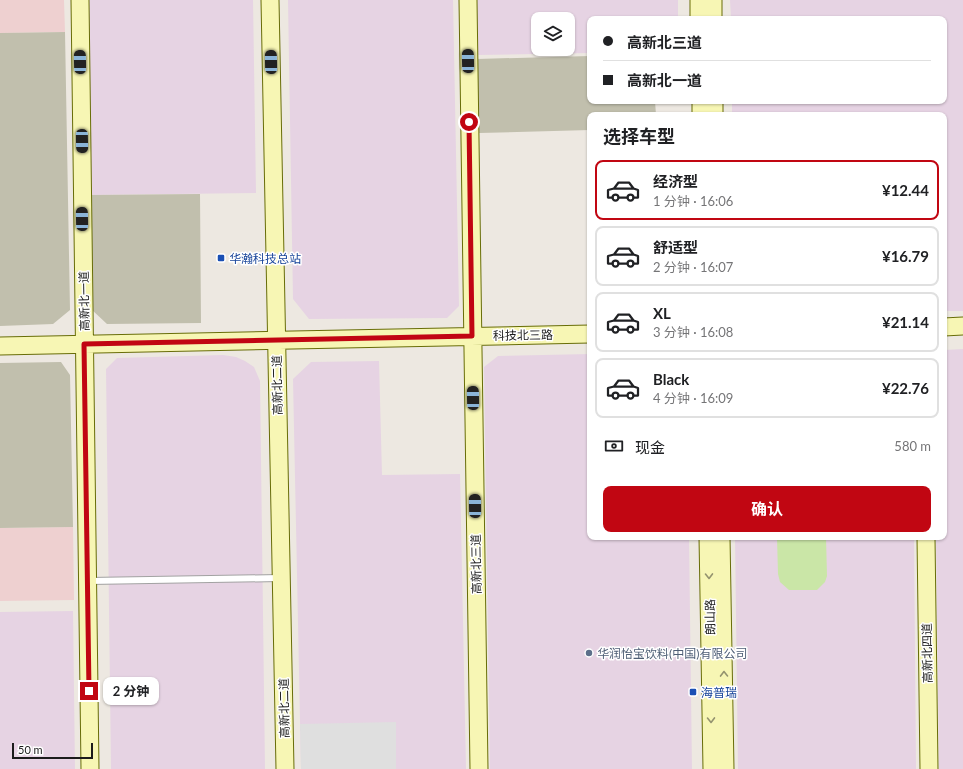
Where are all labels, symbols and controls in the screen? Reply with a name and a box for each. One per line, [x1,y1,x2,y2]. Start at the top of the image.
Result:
map controls [531,12,575,56]
button: layers [531,12,575,56]
text: 高新北三道 [627,33,702,51]
car [462,49,474,73]
car [74,50,86,74]
car [265,50,277,74]
text: 高新北一道 [627,71,702,89]
route start [460,113,478,131]
text: 选择车型 [603,125,675,147]
car [76,129,88,153]
icon: car [605,172,641,208]
text: 经济型 [653,172,698,190]
text: ¥12.44 [882,181,929,199]
text: 1 分钟 · 16:06 [653,193,733,209]
car [76,207,88,231]
icon: car [605,238,641,274]
text: 舒适型 [653,238,698,256]
text: ¥16.79 [882,247,929,265]
place label: 华瀚科技总站 [229,251,301,266]
marker: 华瀚科技总站 [216,253,226,263]
text: 2 分钟 · 16:07 [653,259,733,275]
street label: 高新北一道 [76,271,92,331]
icon: car [605,304,641,340]
text: XL [653,304,671,322]
text: ¥21.14 [882,313,929,331]
text: 3 分钟 · 16:08 [653,324,733,340]
street label: 科技北三路 [493,327,553,343]
street label: 高新北二道 [269,355,285,415]
icon: car [605,370,641,406]
text: Black [653,370,689,388]
text: ¥22.76 [882,379,929,397]
car [467,386,479,410]
text: 4 分钟 · 16:09 [653,390,733,406]
icon: cash [603,435,625,457]
text: 现金 [635,438,665,456]
text: 580 m [894,438,931,454]
button: 确认 [603,486,931,532]
car [469,494,481,518]
street label: 高新北三道 [468,534,484,594]
one-way arrow [705,573,713,579]
street label: 朗山路 [702,599,718,635]
street label: 高新北四道 [919,623,935,683]
place label: 华润怡宝饮料(中国)有限公司 [597,646,747,661]
marker: 华润怡宝饮料(中国)有限公司 [584,648,594,658]
one-way arrow [720,671,728,677]
callout: 2 分钟 [103,677,159,705]
street label: 高新北二道 [276,678,292,738]
route end [80,682,98,700]
text: 2 分钟 [113,683,149,699]
place label: 海普瑞 [701,685,737,700]
marker: 海普瑞 [688,687,698,697]
one-way arrow [707,717,715,723]
scale bar [12,741,93,760]
text: 50 m [18,743,43,756]

